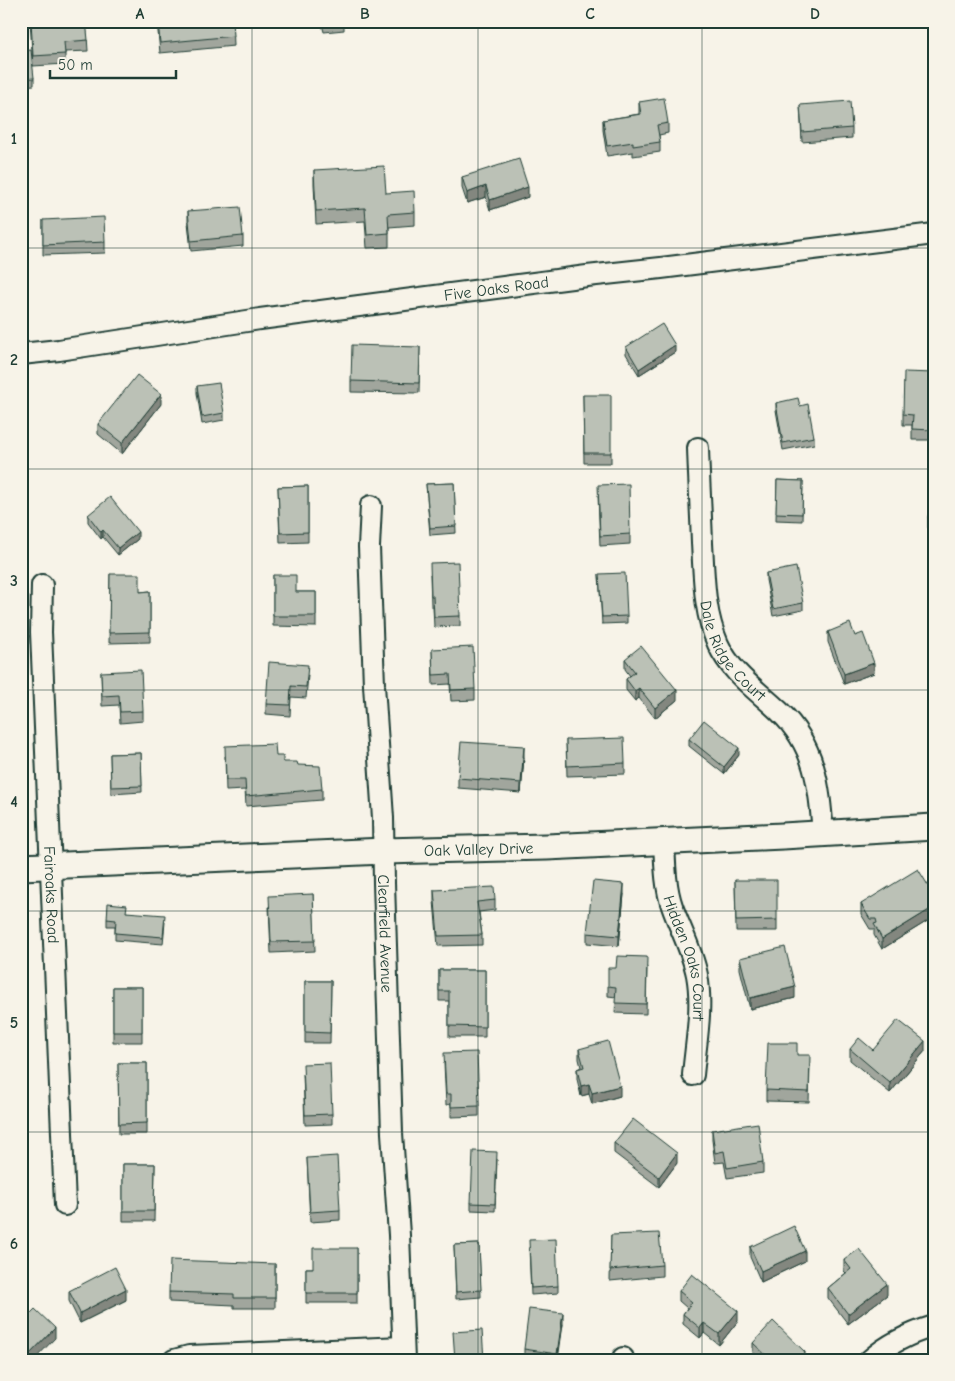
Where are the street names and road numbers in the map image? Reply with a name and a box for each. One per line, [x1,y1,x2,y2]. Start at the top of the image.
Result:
street label: Five Oaks Road [443,273,550,305]
street label: Dale Ridge Court [696,599,770,705]
street label: Oak Valley Drive [424,839,534,860]
street label: Fairoaks Road [40,846,62,944]
street label: Clearfield Avenue [374,874,396,993]
street label: Hidden Oaks Court [659,893,707,1022]

